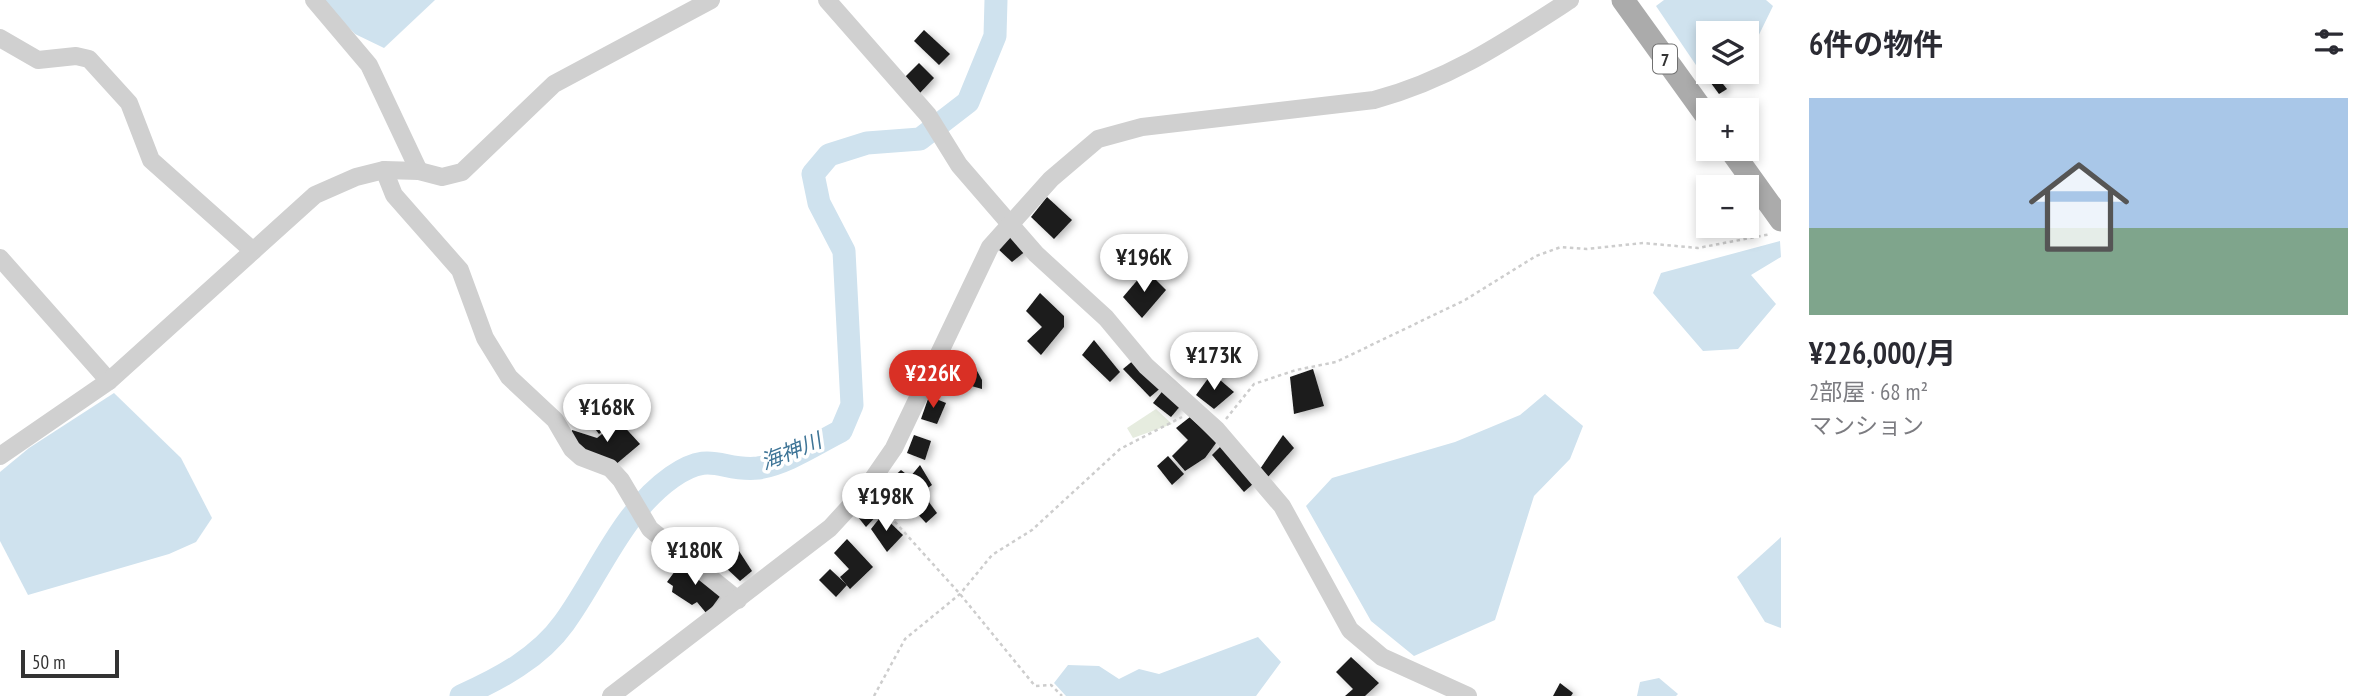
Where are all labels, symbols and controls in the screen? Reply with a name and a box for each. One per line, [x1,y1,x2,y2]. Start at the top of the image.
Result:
map controls [1696,21,1759,238]
button: layers [1696,21,1759,84]
icon: filters [2310,23,2348,61]
text: 6件の物件 [1809,24,1943,63]
road number: 7 [1653,44,1677,74]
button: + [1696,98,1759,161]
icon: home [2016,144,2142,270]
button: − [1696,175,1759,238]
pin: ¥196K [1095,234,1193,294]
text: ¥196K [1116,242,1172,271]
pin: ¥173K [1165,332,1263,392]
text: ¥226,000/月 [1809,333,1956,372]
text: ¥173K [1186,340,1242,369]
pin: ¥226K [884,350,982,410]
text: ¥226K [905,358,961,387]
text: 2部屋 · 68 m² [1809,377,1928,406]
pin: ¥168K [558,384,656,444]
text: ¥168K [579,392,635,421]
text: マンション [1809,411,1924,440]
water label: 海神川 [757,426,827,475]
pin: ¥198K [837,474,935,533]
text: ¥198K [858,481,914,510]
pin: ¥180K [646,528,744,587]
text: ¥180K [667,535,723,564]
scale bar [21,647,119,679]
text: 50 m [32,650,66,674]

